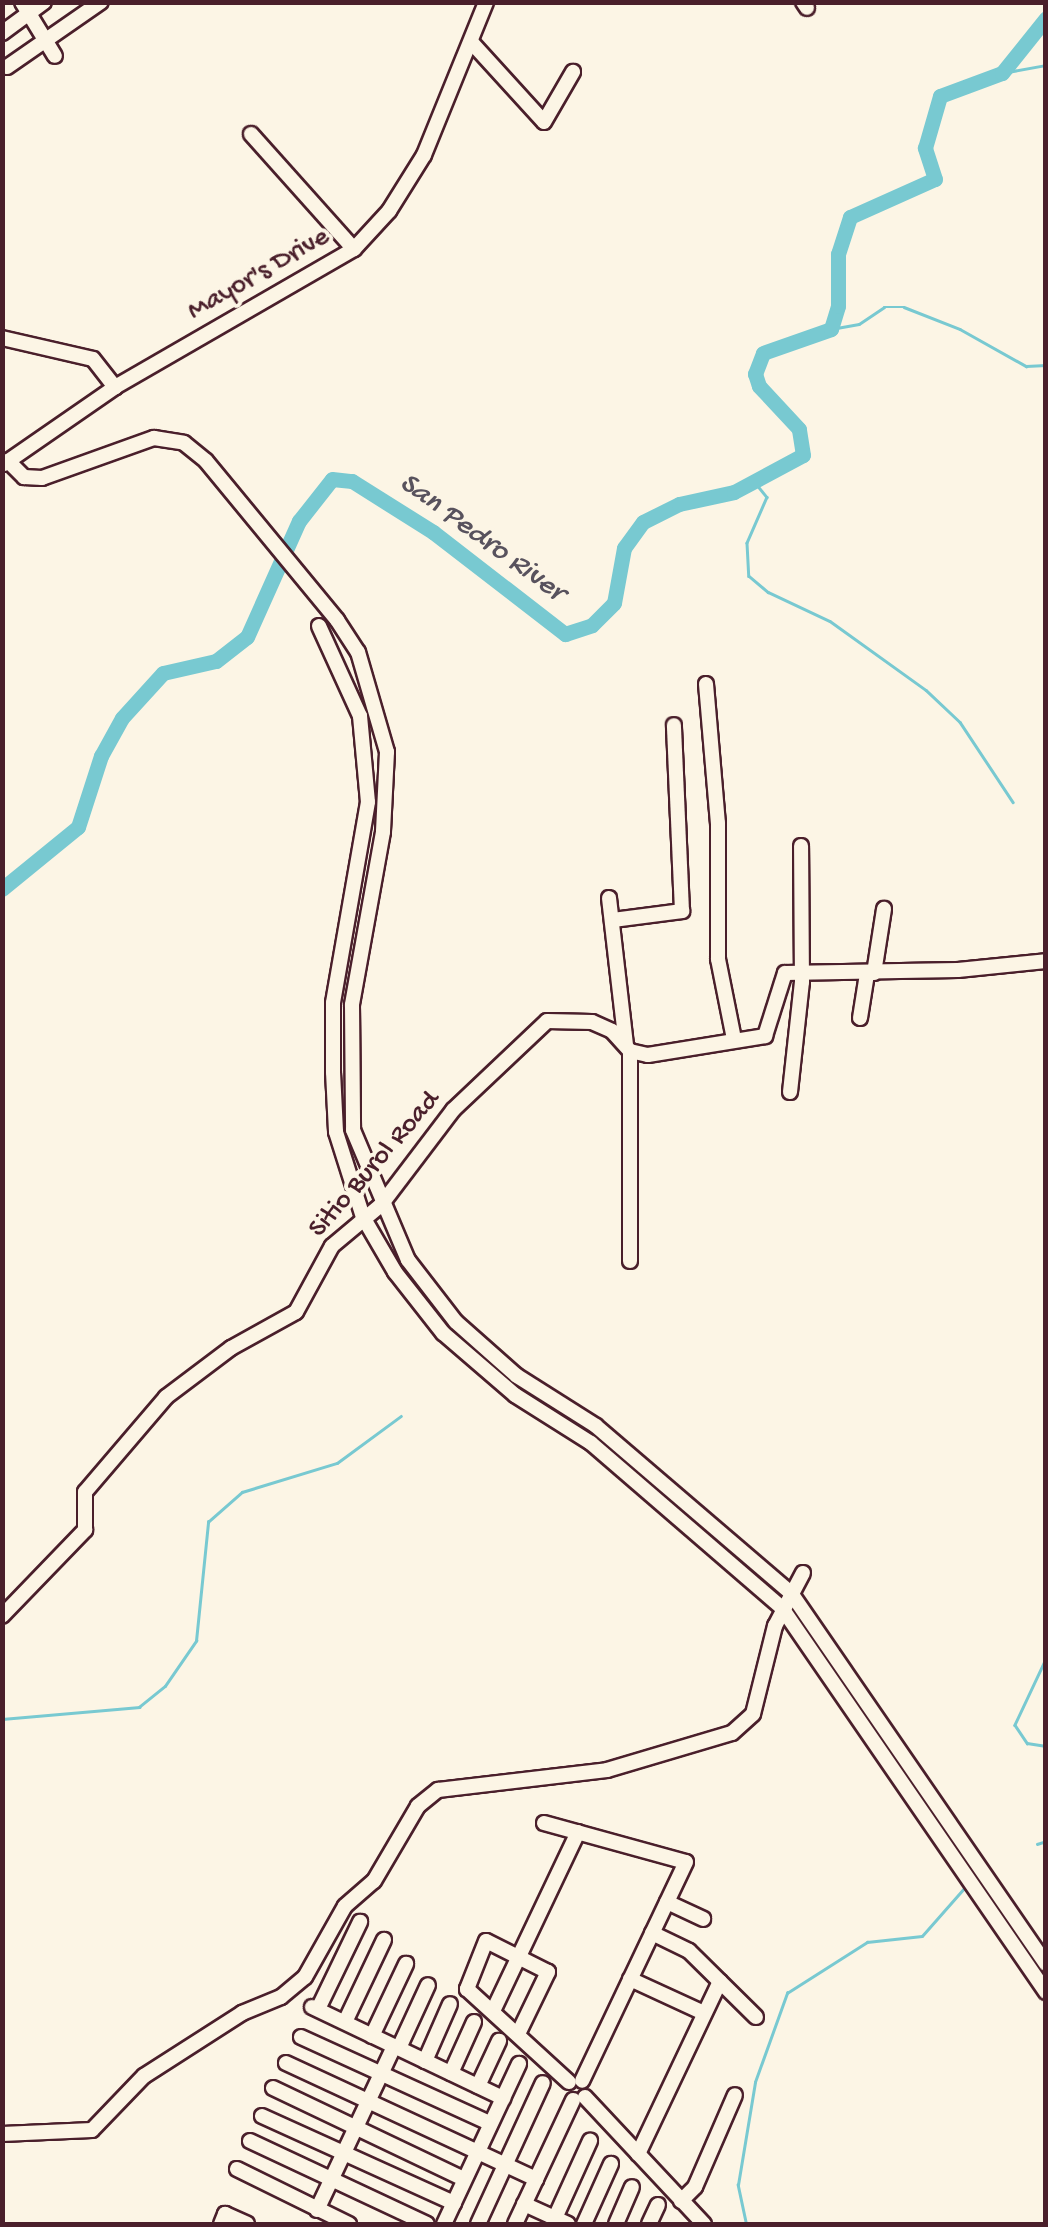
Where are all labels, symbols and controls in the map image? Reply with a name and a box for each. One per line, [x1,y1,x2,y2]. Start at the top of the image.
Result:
street label: Mayor's Drive [182,221,336,329]
water label: San Pedro River [391,467,571,611]
street label: Sitio Burol Road [302,1085,448,1245]

